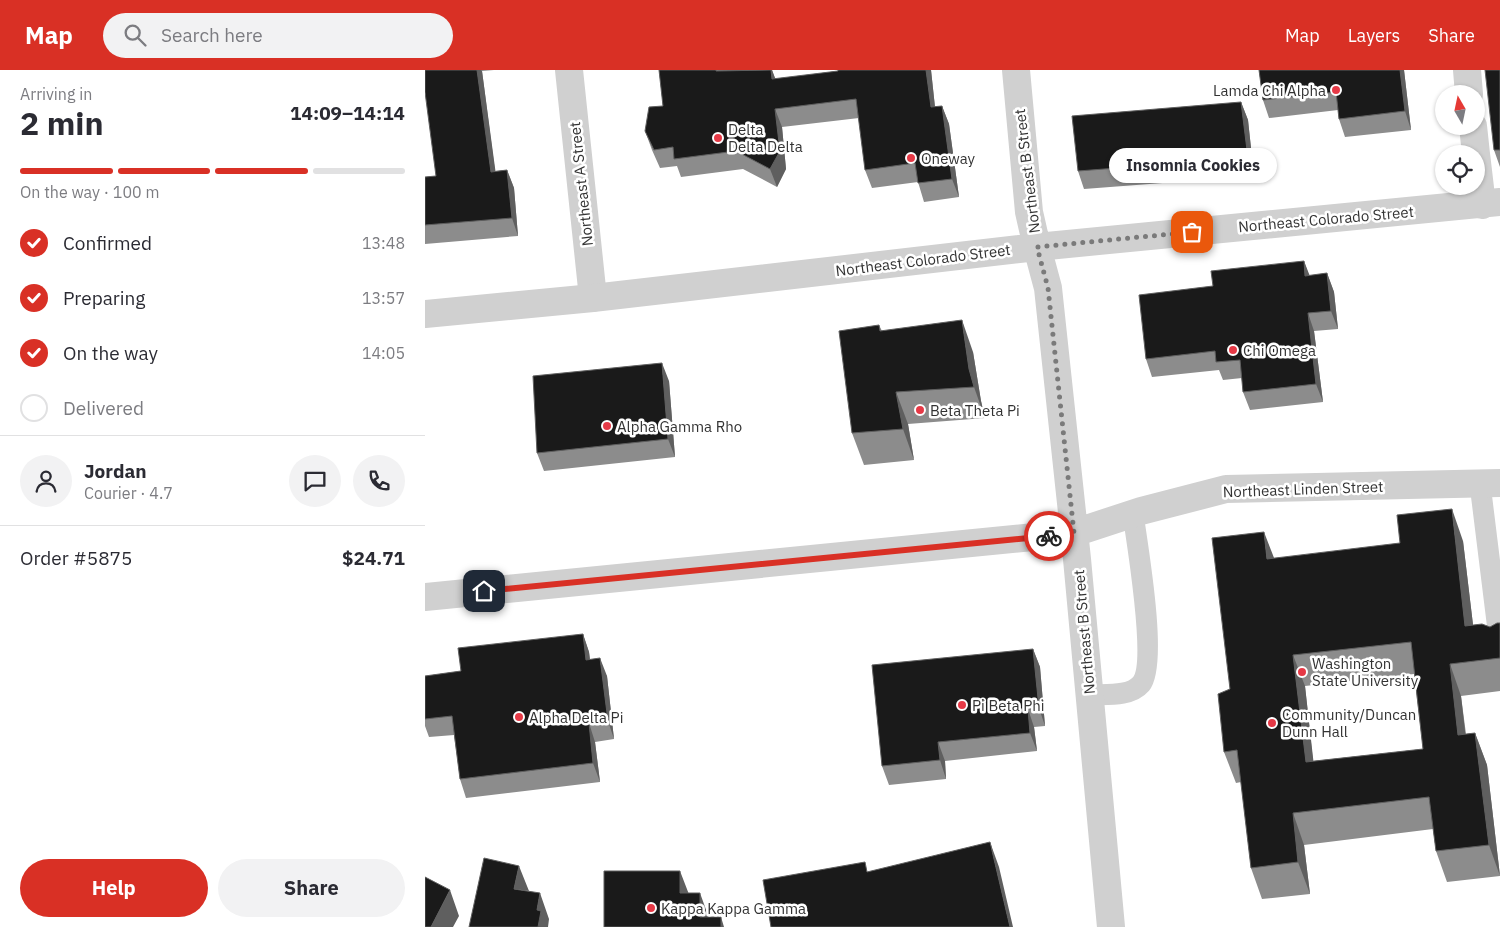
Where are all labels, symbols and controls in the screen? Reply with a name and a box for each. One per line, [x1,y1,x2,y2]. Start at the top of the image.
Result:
search box [103,13,453,58]
text: Map [25,19,73,51]
icon: search [121,21,149,49]
text: Search here [161,23,263,47]
text: Map [1285,24,1320,47]
text: Layers [1348,24,1400,47]
text: Share [1428,24,1475,47]
place label: Lamda Chi Alpha [1213,81,1326,100]
text: Arriving in [20,84,92,104]
marker: Lamda Chi Alpha [1330,84,1342,96]
north arrow [1435,85,1485,135]
map controls [1435,85,1485,195]
text: 14:09–14:14 [290,101,405,125]
text: 2 min [20,102,104,144]
street label: Northeast B Street [1010,108,1044,234]
place label: Delta Delta Delta [728,120,803,156]
street label: Northeast A Street [565,121,597,247]
marker: Delta Delta Delta [712,132,724,144]
button: locate [1435,145,1485,195]
callout: Insomnia Cookies [1108,147,1276,182]
place label: Oneway [921,149,976,168]
marker: Oneway [905,152,917,164]
text: Insomnia Cookies [1126,155,1260,175]
text: On the way · 100 m [20,182,159,202]
street label: Northeast Colorado Street [1237,202,1415,236]
pin [1171,211,1213,253]
icon: bag [1178,218,1206,246]
icon: check [20,229,48,257]
text: Confirmed [63,231,152,255]
text: 13:48 [362,233,405,253]
street label: Northeast Colorado Street [834,240,1012,280]
icon: check [20,284,48,312]
text: Preparing [63,286,145,310]
text: 13:57 [362,288,405,308]
icon: check [20,339,48,367]
text: On the way [63,341,158,365]
place label: Chi Omega [1243,341,1316,360]
text: 14:05 [362,343,405,363]
marker: Chi Omega [1227,344,1239,356]
text: Delivered [63,396,144,420]
place label: Beta Theta Pi [930,401,1020,420]
marker: Beta Theta Pi [914,404,926,416]
place label: Alpha Gamma Rho [617,417,742,436]
marker: Alpha Gamma Rho [601,420,613,432]
button: person [20,455,72,507]
button: chat [289,455,341,507]
button: phone [353,455,405,507]
text: Jordan [84,459,147,483]
street label: Northeast Linden Street [1222,477,1384,501]
text: Courier · 4.7 [84,483,173,503]
courier [1024,511,1074,561]
icon: bike [1035,522,1063,550]
text: Order #5875 [20,546,132,570]
text: $24.71 [342,546,405,570]
street label: Northeast B Street [1069,569,1099,695]
pin [463,570,505,612]
icon: home [470,577,498,605]
place label: Washington State University [1312,654,1419,690]
marker: Washington State University [1296,666,1308,678]
place label: Pi Beta Phi [972,696,1045,715]
marker: Pi Beta Phi [956,699,968,711]
place label: Community/Duncan Dunn Hall [1282,705,1416,741]
place label: Alpha Delta Pi [529,708,623,727]
marker: Alpha Delta Pi [513,711,525,723]
marker: Community/Duncan Dunn Hall [1266,717,1278,729]
button: Help [20,859,208,917]
button: Share [218,859,405,917]
place label: Kappa Kappa Gamma [661,899,806,918]
marker: Kappa Kappa Gamma [645,902,657,914]

